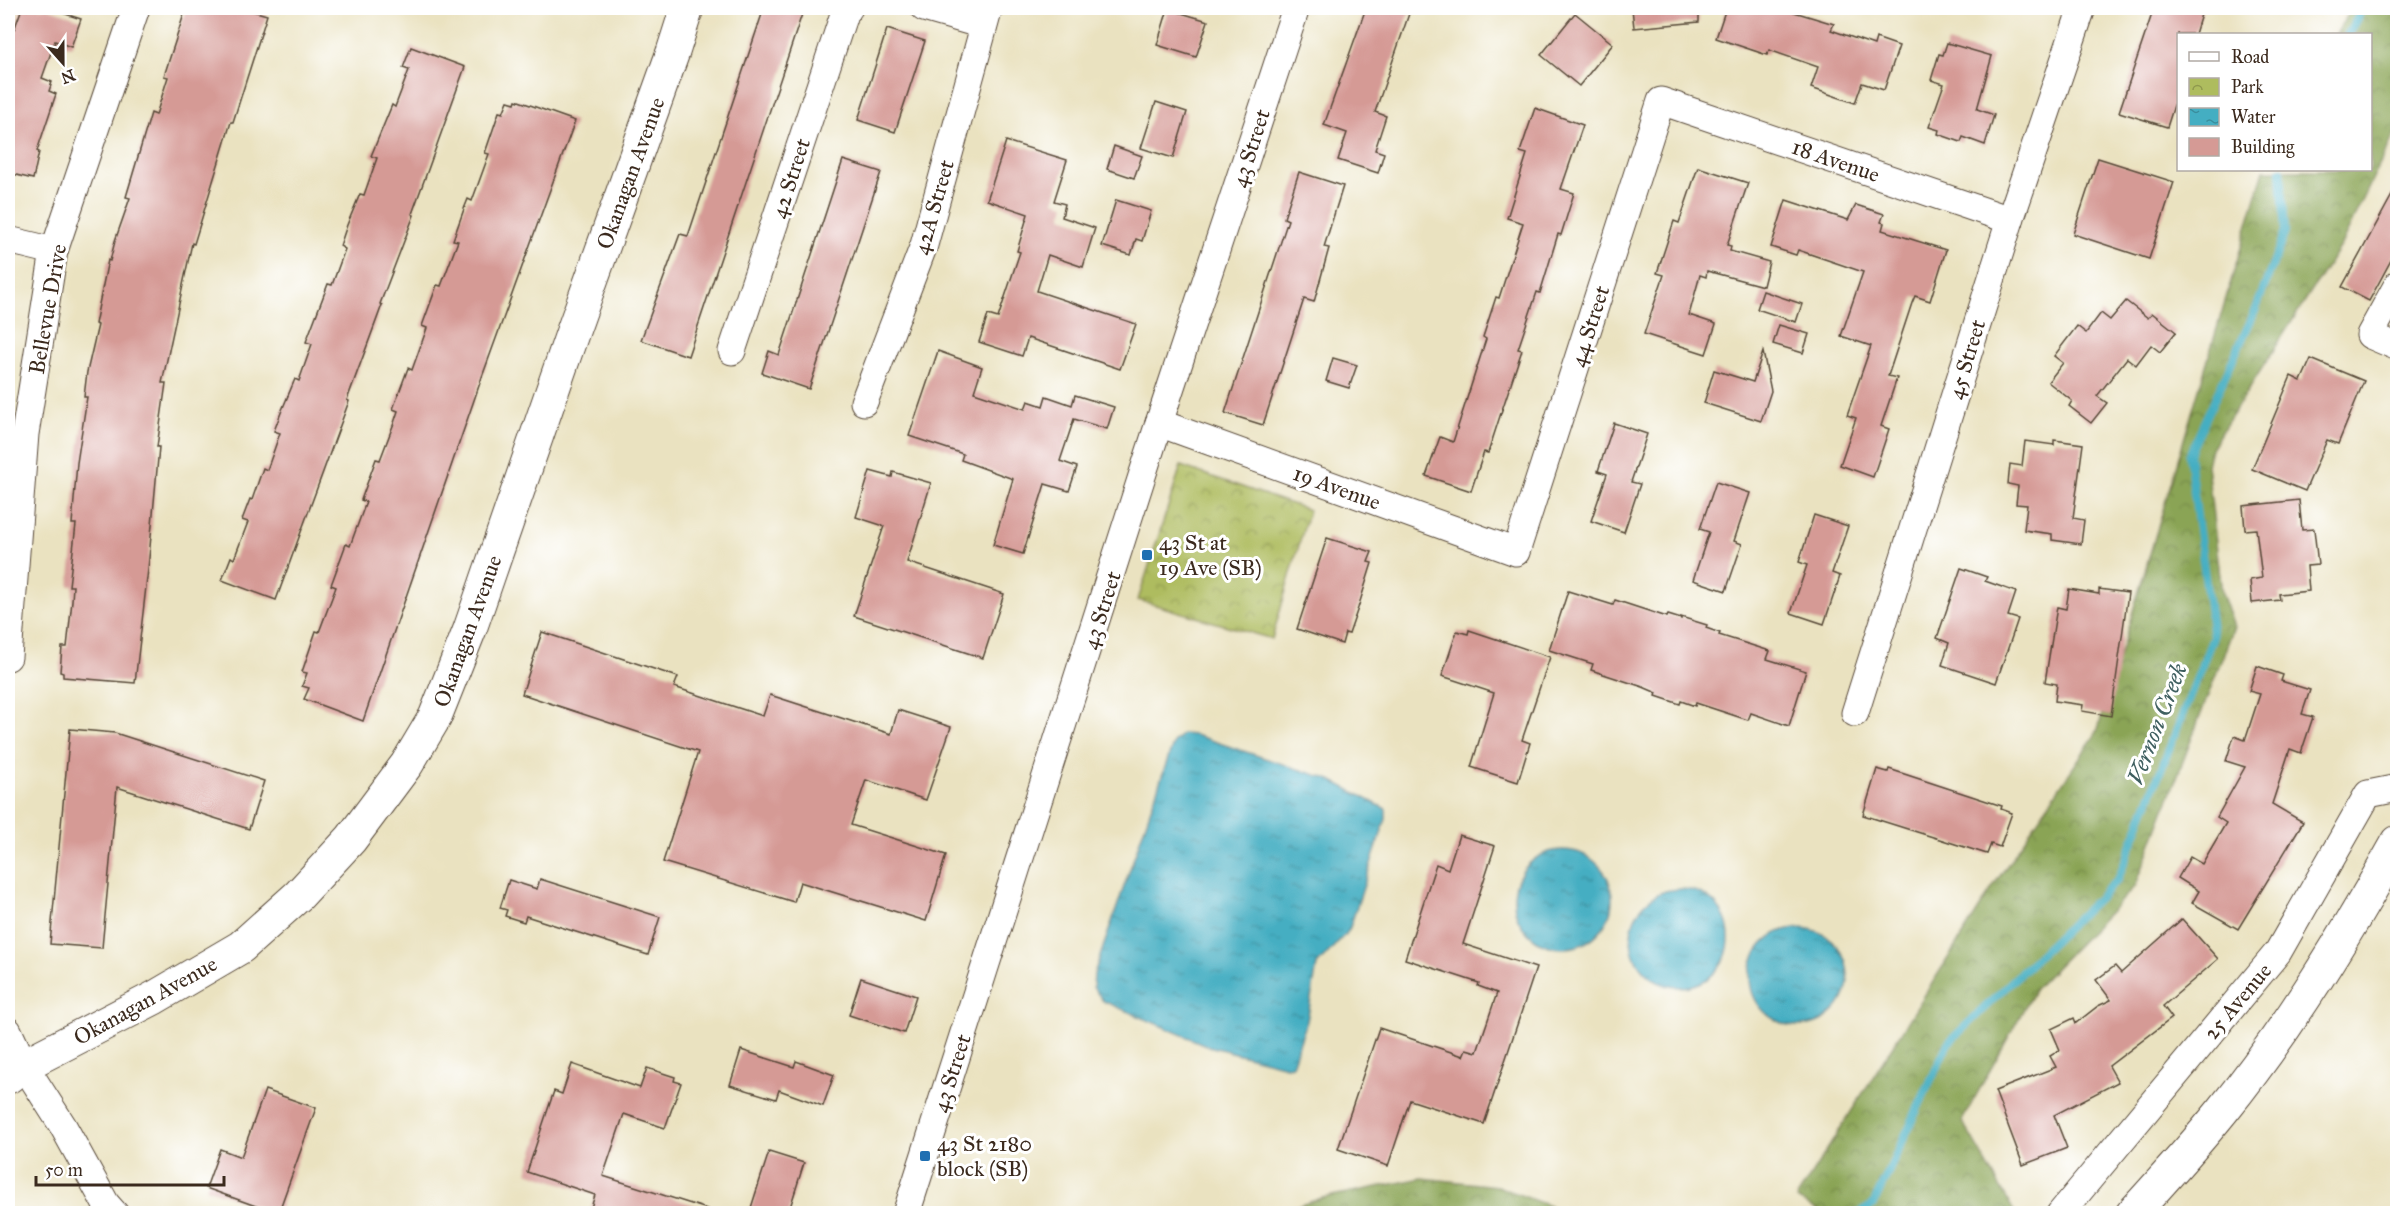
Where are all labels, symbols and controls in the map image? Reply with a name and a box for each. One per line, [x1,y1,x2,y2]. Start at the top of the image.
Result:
north arrow [33,33,93,93]
legend [2177,33,2372,171]
text: Road [2231,46,2269,68]
text: N [58,65,78,88]
text: Park [2231,76,2264,98]
street label: Okanagan Avenue [590,94,670,253]
street label: 43 Street [1225,106,1276,191]
text: Water [2231,106,2276,128]
street label: 18 Avenue [1788,133,1883,188]
street label: 42 Street [765,135,816,222]
text: Building [2231,136,2295,159]
street label: 42A Street [907,156,960,258]
street label: Bellevue Drive [23,242,72,376]
street label: 44 Street [1564,282,1615,370]
street label: 45 Street [1942,316,1991,402]
street label: 19 Avenue [1289,459,1384,516]
place label: 43 St at 19 Ave (SB) [1159,529,1262,581]
marker: 43 St at 19 Ave (SB) [1140,548,1154,562]
street label: Okanagan Avenue [427,552,507,711]
street label: 43 Street [1076,568,1127,653]
water label: Vernon Creek [2120,659,2194,789]
street label: Okanagan Avenue [69,950,222,1051]
street label: 25 Avenue [2198,958,2277,1045]
street label: 43 Street [926,1031,977,1116]
place label: 43 St 2180 block (SB) [937,1130,1032,1182]
scale bar [36,1149,224,1187]
marker: 43 St 2180 block (SB) [918,1149,932,1163]
text: 50 m [45,1159,83,1181]

